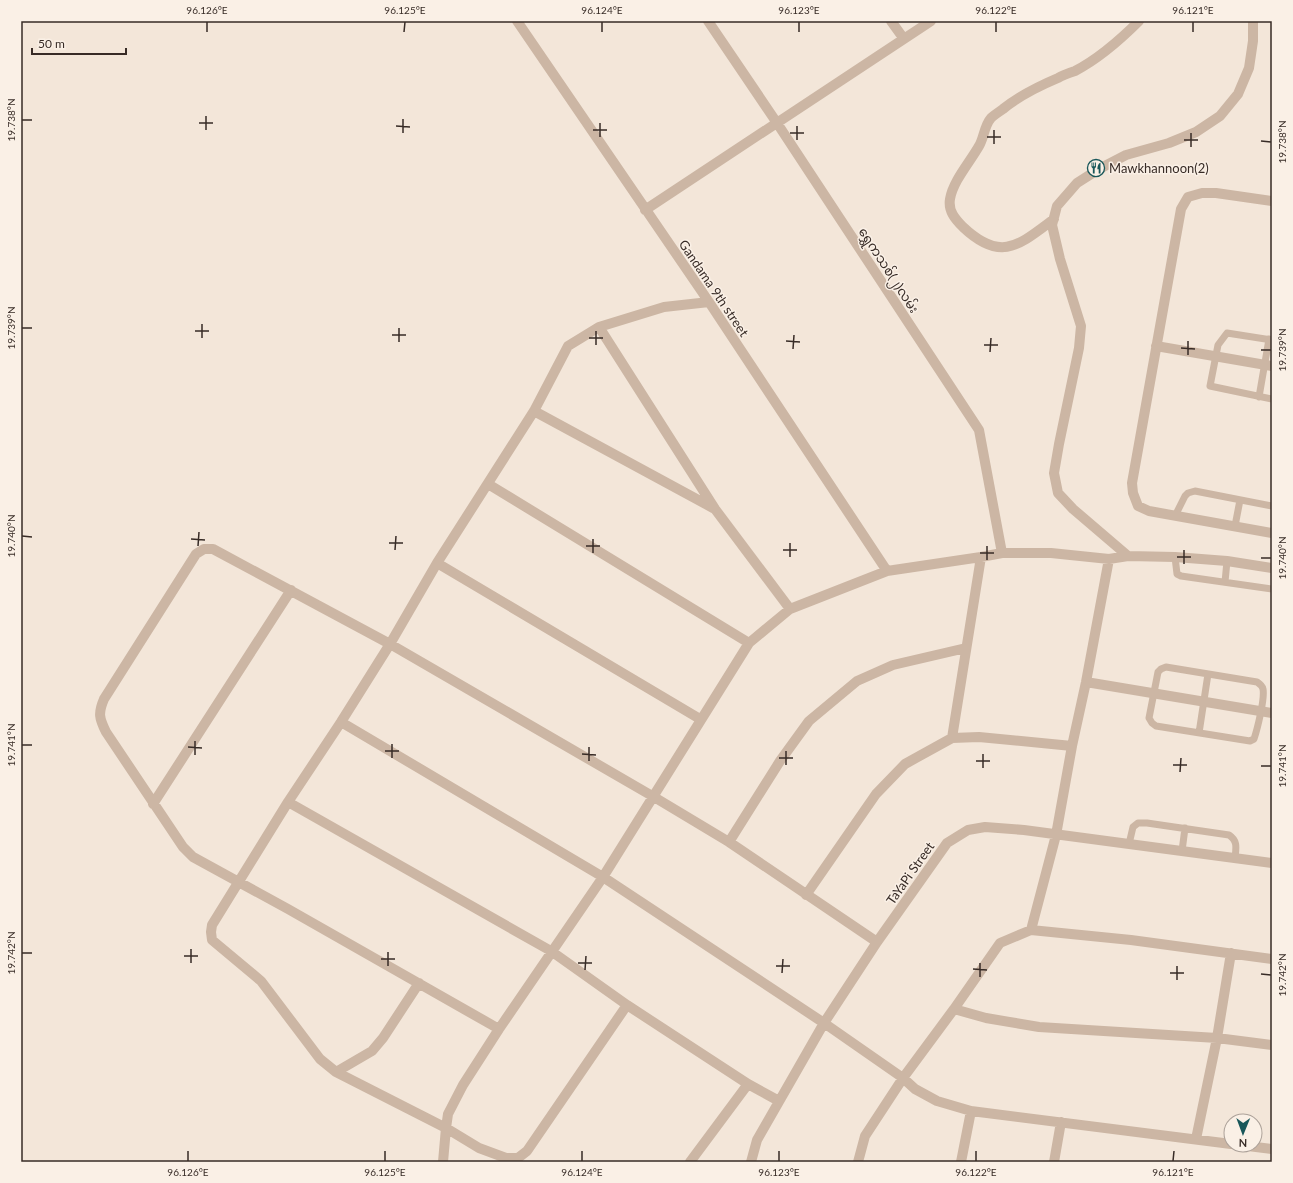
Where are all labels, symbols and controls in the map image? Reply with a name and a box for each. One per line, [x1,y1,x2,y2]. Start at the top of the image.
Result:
text: 96.126°E [186,4,228,16]
text: 96.125°E [384,4,426,16]
text: 96.124°E [581,4,623,16]
text: 96.123°E [778,4,820,16]
text: 96.122°E [975,4,1017,16]
text: 96.121°E [1172,4,1214,16]
scale bar [32,30,126,56]
text: 50 m [38,36,65,51]
text: 19.738°N [5,98,17,142]
text: 19.738°N [1276,120,1288,164]
restaurant icon: Mawkhannoon(2) [1086,158,1106,178]
place label: Mawkhannoon(2) [1109,160,1209,176]
street label: ရွှေကသစ်(၂)လမ်း [853,224,923,317]
street label: Gandama 9th street [676,237,752,340]
text: 19.739°N [5,306,17,350]
text: 19.739°N [1276,328,1288,372]
text: 19.740°N [5,514,17,558]
text: 19.740°N [1276,536,1288,580]
text: 19.741°N [5,723,17,767]
text: 19.741°N [1276,744,1288,788]
street label: TaYaPi Street [883,838,938,907]
text: 19.742°N [5,931,17,975]
text: 19.742°N [1276,953,1288,997]
north arrow [1223,1113,1263,1153]
text: N [1238,1137,1247,1150]
text: 96.126°E [167,1166,209,1178]
text: 96.125°E [364,1166,406,1178]
text: 96.124°E [561,1166,603,1178]
text: 96.123°E [758,1166,800,1178]
text: 96.122°E [955,1166,997,1178]
text: 96.121°E [1152,1166,1194,1178]

